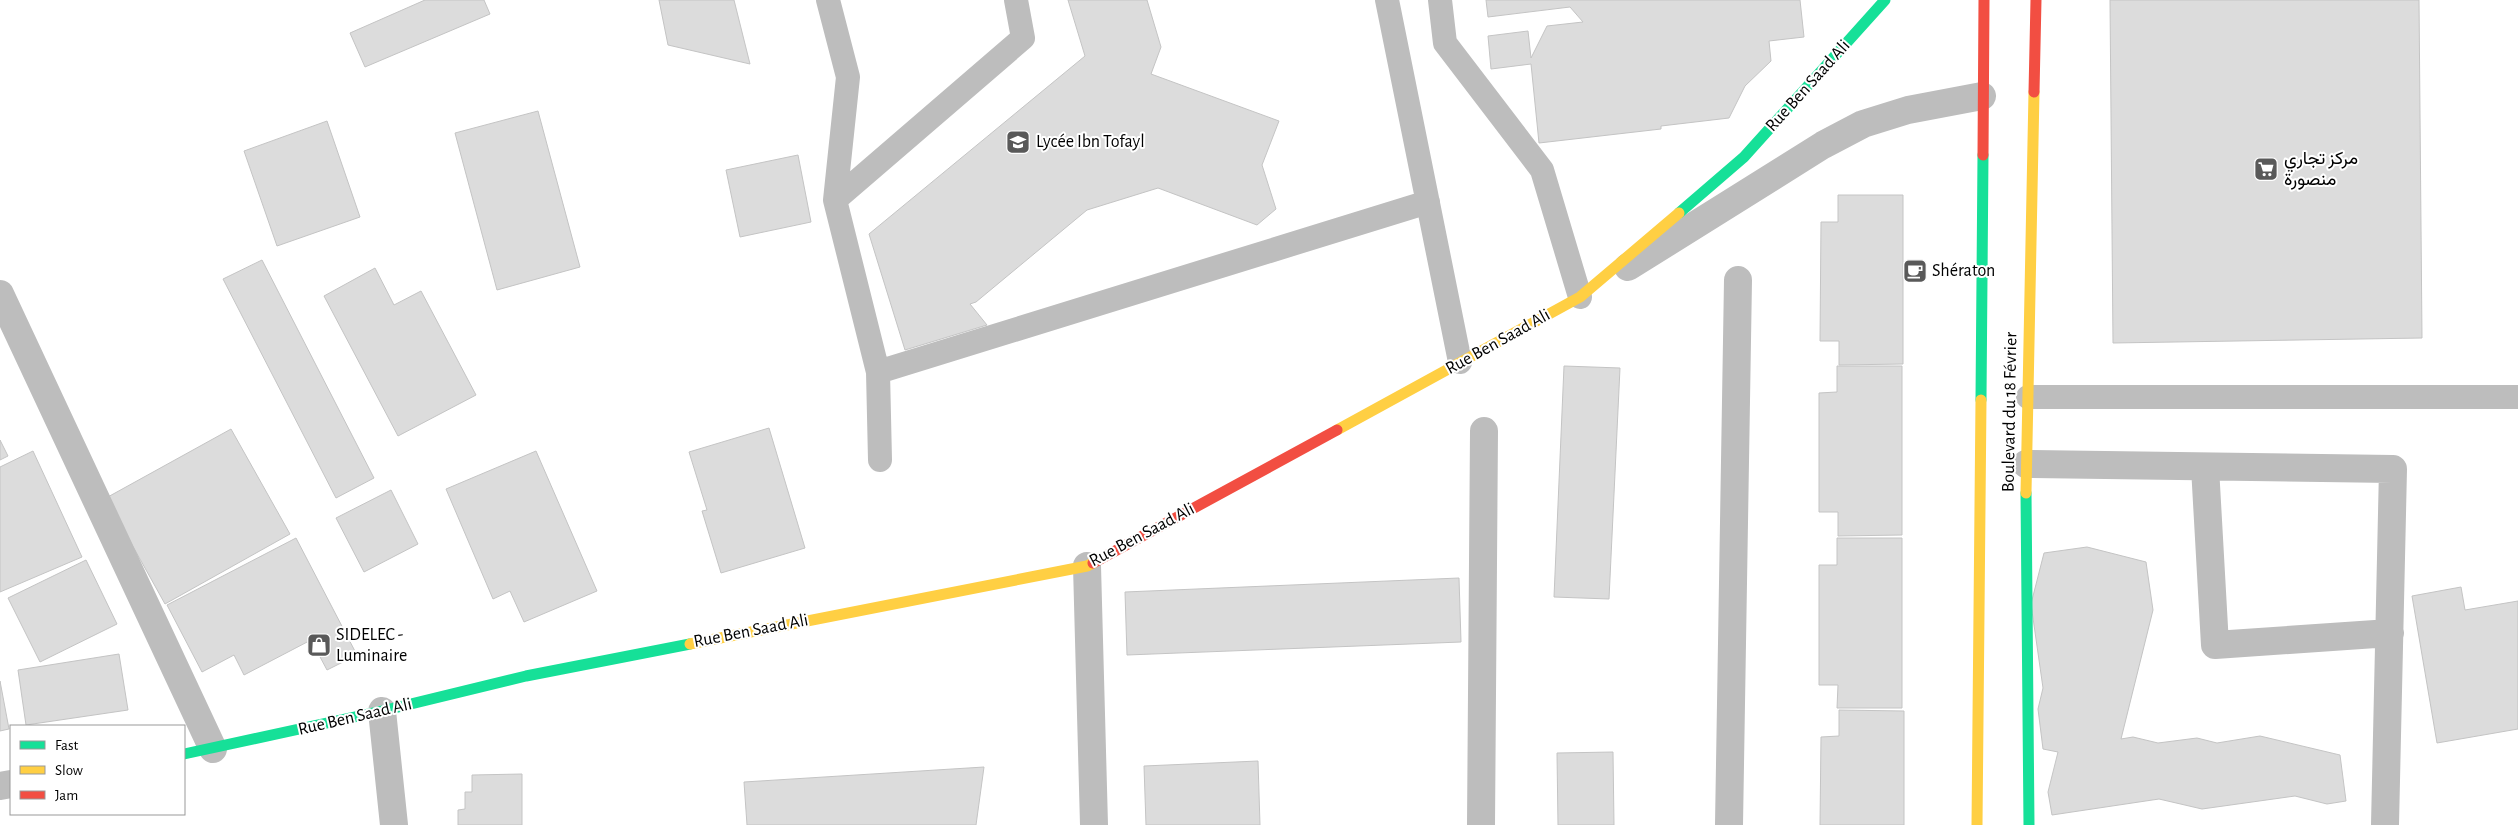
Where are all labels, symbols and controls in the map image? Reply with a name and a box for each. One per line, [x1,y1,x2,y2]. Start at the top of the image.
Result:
street label: Rue Ben Saad Ali [1762,37,1854,135]
school or university icon: Lycée Ibn Tofayl [1005,129,1031,155]
place label: Lycée Ibn Tofayl [1036,133,1145,151]
place label: مركز تجاري منصورة [2284,150,2358,190]
supermarket icon: مركز تجاري منصورة [2253,156,2279,182]
cafe icon: Shératon [1902,258,1928,284]
place label: Shératon [1932,262,1995,280]
street label: Rue Ben Saad Ali [1443,306,1553,378]
street label: Boulevard du 18 Février [2000,332,2020,492]
street label: Rue Ben Saad Ali [1086,500,1198,570]
street label: Rue Ben Saad Ali [692,611,810,651]
place label: SIDELEC - Luminaire [336,626,407,665]
shop icon: SIDELEC - Luminaire [306,632,332,658]
street label: Rue Ben Saad Ali [296,695,414,739]
legend [10,725,185,815]
text: Fast [55,738,79,753]
text: Slow [55,763,83,778]
text: Jam [55,788,78,803]

